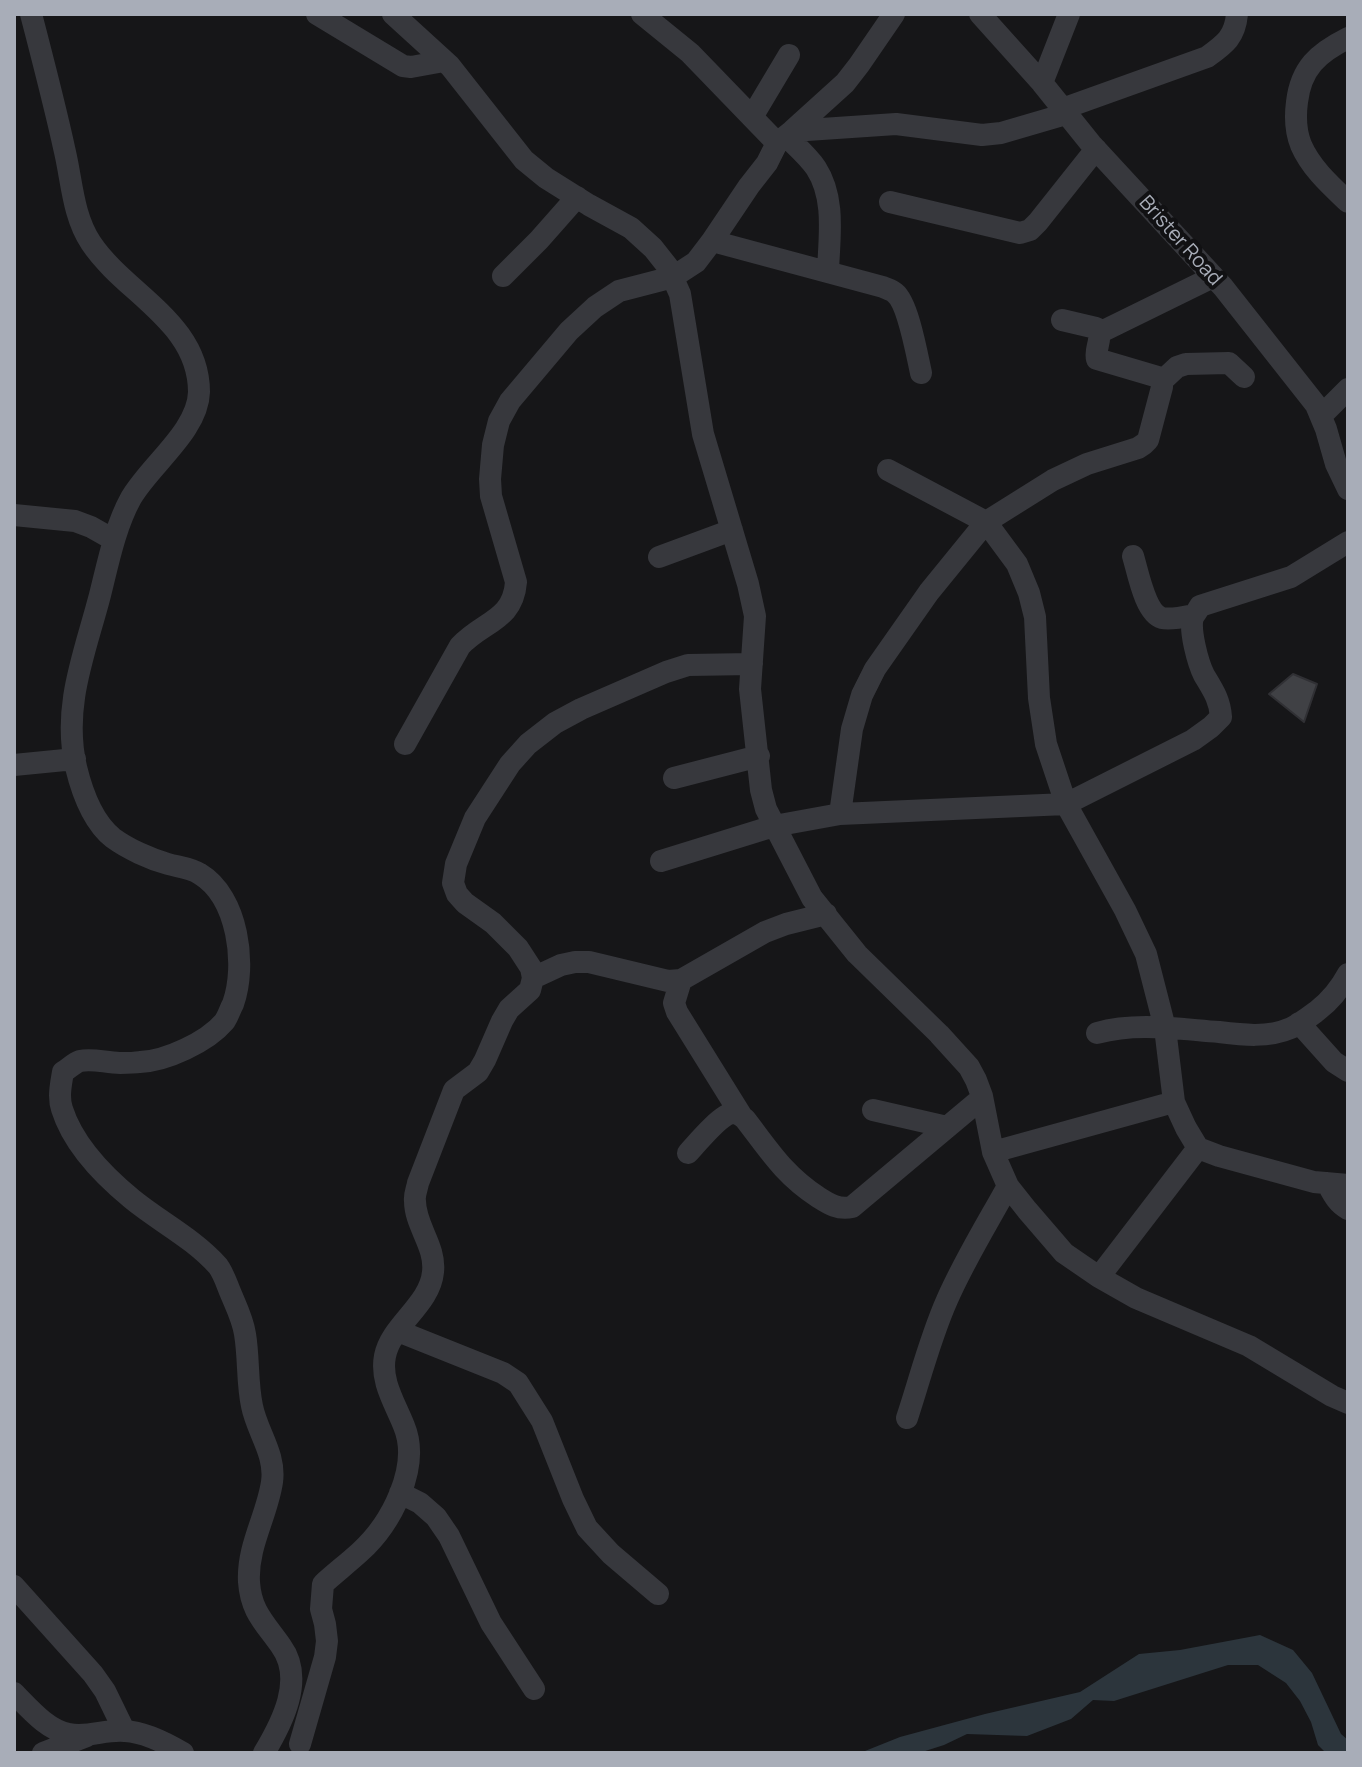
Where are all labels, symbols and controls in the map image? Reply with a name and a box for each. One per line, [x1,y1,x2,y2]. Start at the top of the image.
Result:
street label: Brister Road [1133,191,1227,291]

